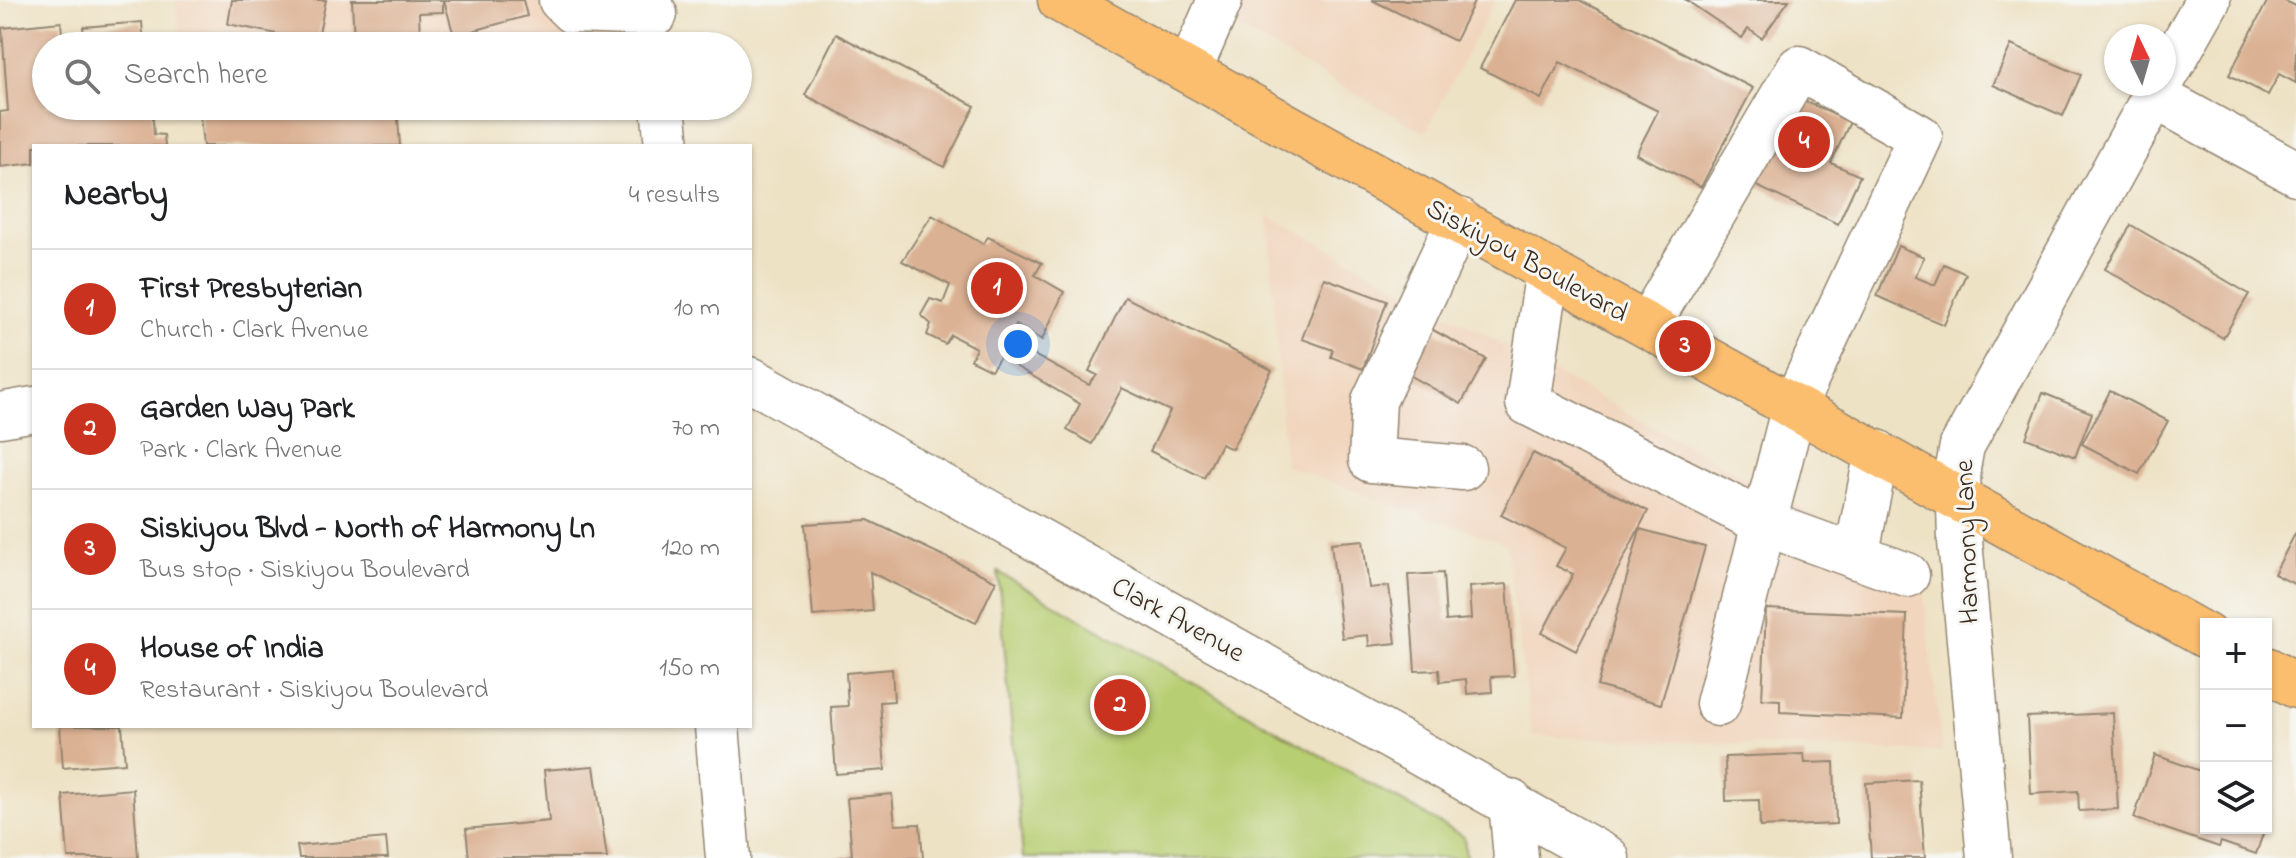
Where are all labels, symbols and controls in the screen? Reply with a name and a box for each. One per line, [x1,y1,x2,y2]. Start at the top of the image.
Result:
north arrow [2104,24,2176,96]
search box [32,32,752,120]
icon: search [60,54,104,98]
text: Search here [124,54,268,98]
pin: 4 [1778,112,1830,172]
text: Nearby [64,171,168,221]
text: 4 results [629,177,720,215]
street label: Siskiyou Boulevard [1418,189,1635,335]
pin: 1 [971,258,1023,318]
text: First Presbyterian [140,268,362,312]
text: 1 [86,290,94,328]
text: 10 m [674,290,720,328]
text: Church · Clark Avenue [140,312,368,350]
pin: 3 [1659,316,1711,376]
your location [998,324,1038,364]
text: Garden Way Park [140,388,355,432]
text: 2 [84,410,96,448]
text: 70 m [671,410,720,448]
text: Park · Clark Avenue [140,432,342,470]
street label: Harmony Lane [1945,458,1992,625]
text: Siskiyou Blvd - North of Harmony Ln [140,508,595,552]
text: 3 [85,530,95,568]
text: 120 m [661,530,720,568]
text: Bus stop · Siskiyou Boulevard [140,552,470,590]
street label: Clark Avenue [1103,568,1252,675]
map controls [2200,618,2272,834]
button: + [2200,618,2272,690]
text: House of India [140,628,324,672]
text: 4 [85,650,95,688]
text: 150 m [659,650,720,688]
text: Restaurant · Siskiyou Boulevard [140,672,488,710]
pin: 2 [1094,675,1146,735]
button: − [2200,690,2272,762]
button: layers [2200,762,2272,834]

